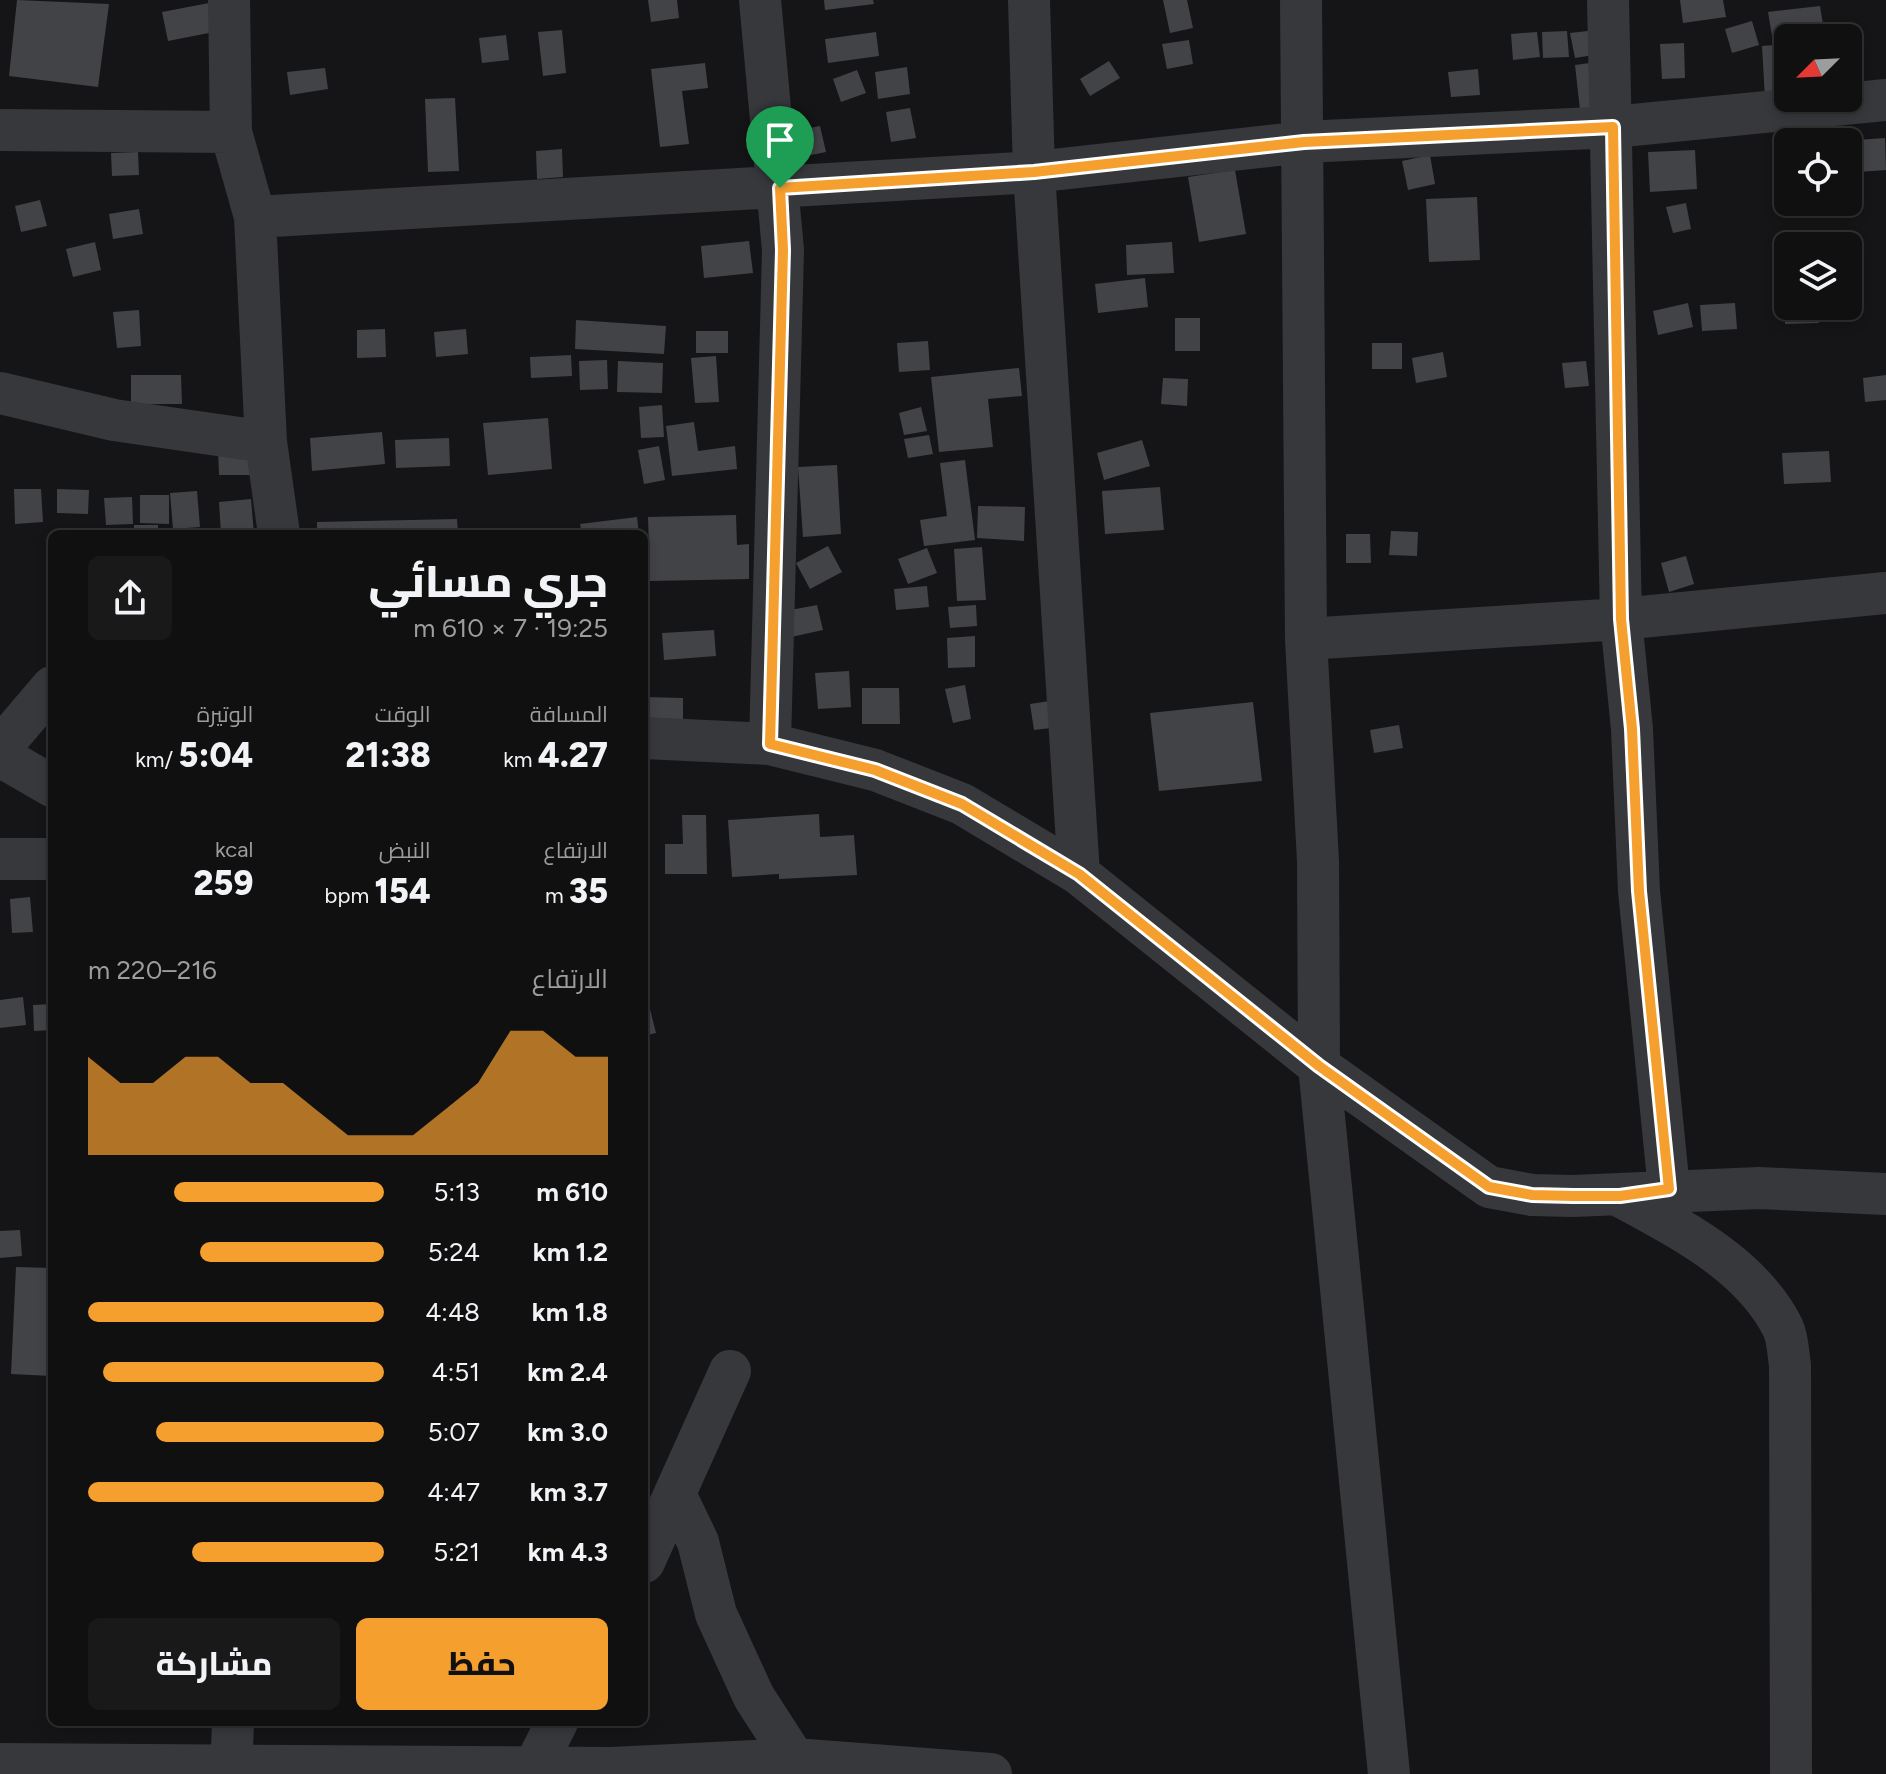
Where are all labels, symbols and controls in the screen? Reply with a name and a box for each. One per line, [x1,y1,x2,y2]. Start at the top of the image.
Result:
north arrow [1774,24,1862,112]
map controls [1774,24,1862,320]
pin [746,106,814,188]
icon: arrive [758,118,802,162]
button: locate [1774,128,1862,216]
button: layers [1774,232,1862,320]
text: جري مسائي [369,555,608,608]
button: share [88,556,172,640]
text: 19:25 · 7 × 610 m [413,612,608,644]
text: الوتيرة [197,701,253,728]
text: الوقت [375,701,431,728]
text: المسافة [530,701,608,728]
text: 5:04 [179,735,253,776]
text: 21:38 [345,735,431,776]
text: 4.27 [538,735,608,776]
text: /km [135,746,179,773]
text: km [503,746,538,773]
text: kcal [215,836,253,863]
text: النبض [379,837,431,864]
text: الارتفاع [544,837,608,864]
text: 259 [194,863,253,904]
text: 154 [375,871,431,912]
text: 35 [569,871,608,912]
text: bpm [325,882,375,909]
text: m [545,882,569,909]
text: 216–220 m [88,954,217,986]
text: الارتفاع [532,963,608,995]
text: 5:13 [434,1176,480,1208]
text: 610 m [536,1176,608,1208]
text: 5:24 [428,1236,480,1268]
text: 1.2 km [533,1236,608,1268]
text: 4:48 [425,1296,480,1328]
text: 1.8 km [532,1296,608,1328]
text: 4:51 [432,1356,480,1388]
text: 2.4 km [527,1356,608,1388]
text: 5:07 [428,1416,480,1448]
text: 3.0 km [527,1416,608,1448]
text: 4:47 [427,1476,480,1508]
text: 3.7 km [530,1476,608,1508]
text: 5:21 [433,1536,480,1568]
text: 4.3 km [528,1536,608,1568]
button: مشاركة [88,1618,340,1710]
button: حفظ [356,1618,608,1710]

